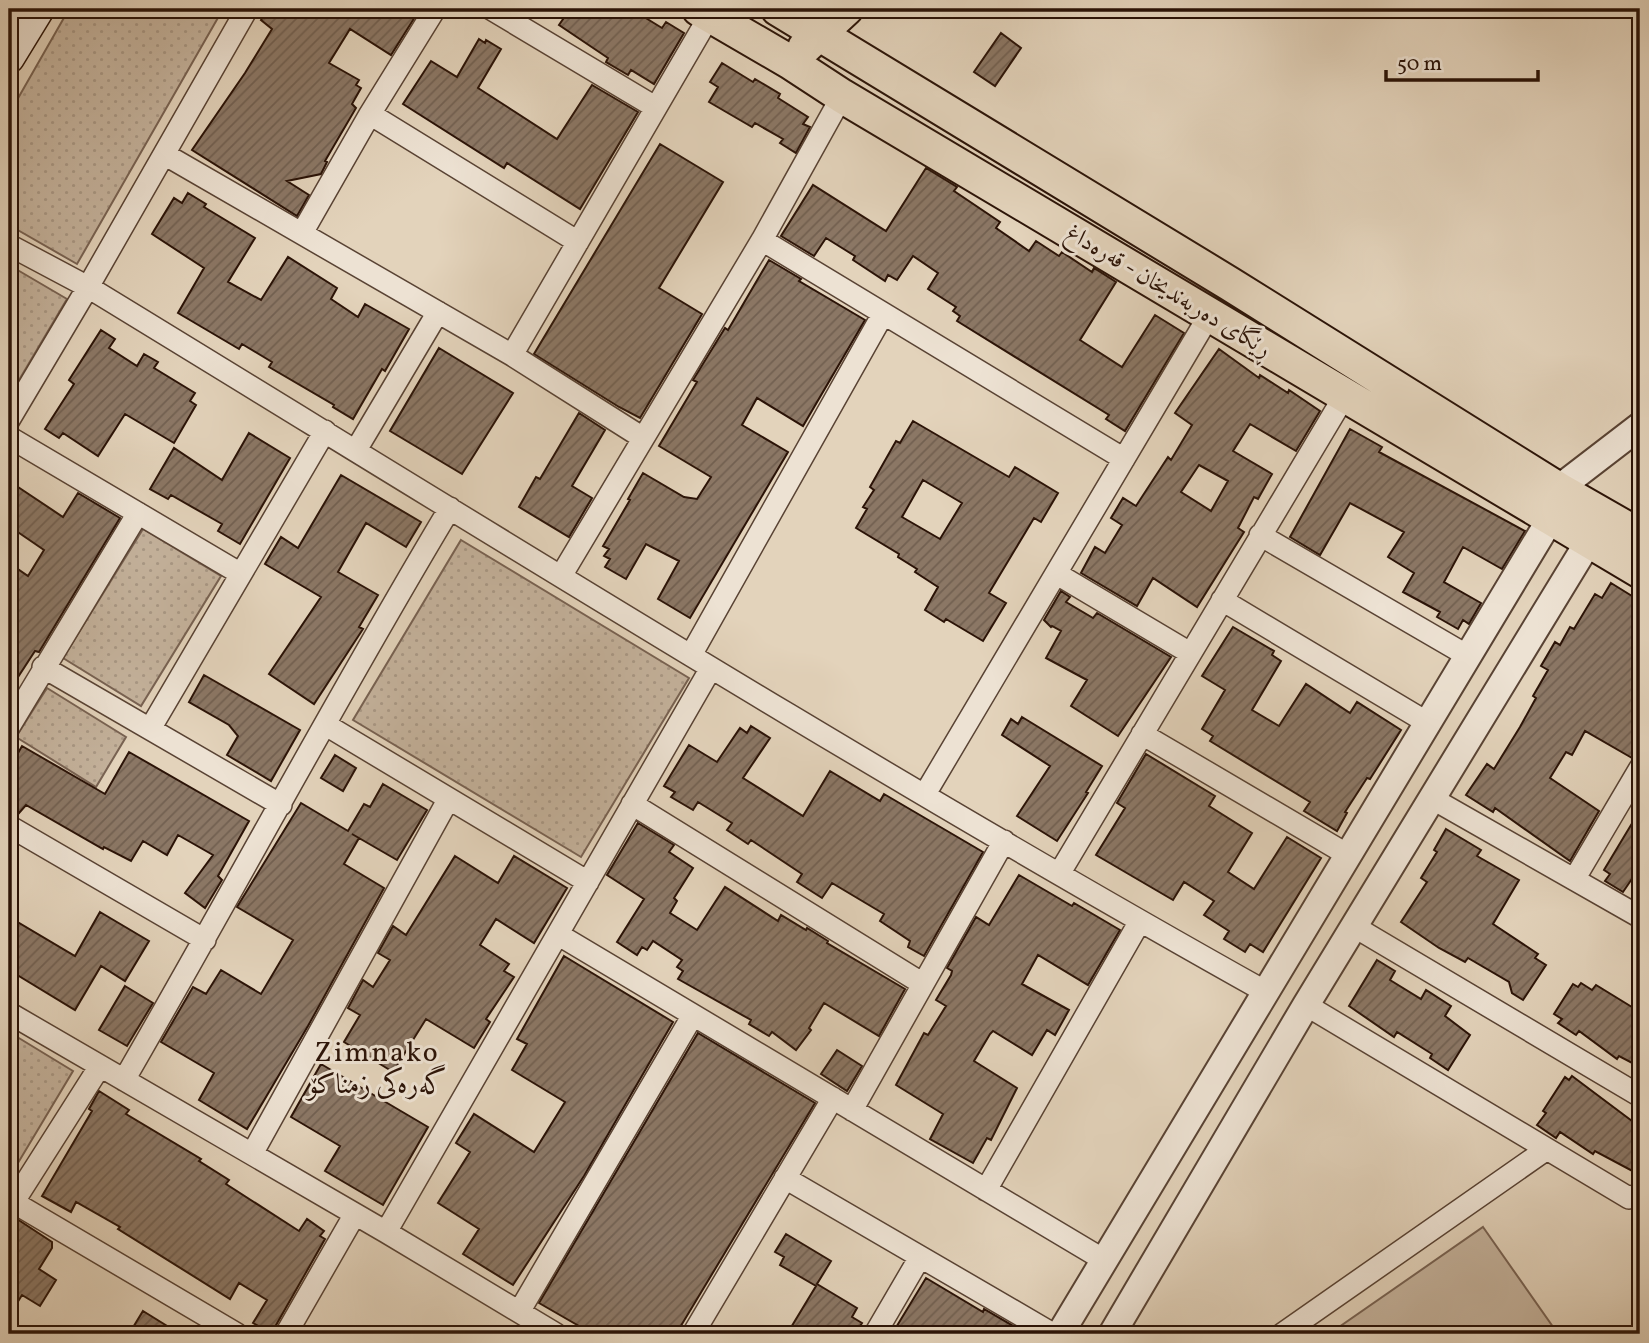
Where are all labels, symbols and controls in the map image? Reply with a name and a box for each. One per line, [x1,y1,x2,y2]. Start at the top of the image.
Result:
scale bar [1386,38,1539,82]
text: 50 m [1397,50,1442,79]
street label: ڕێگای دەربەندیخان - قەرەداغ [1058,217,1277,368]
district label: Zimnako گەرەکی زمناکۆ [304,1034,447,1105]

